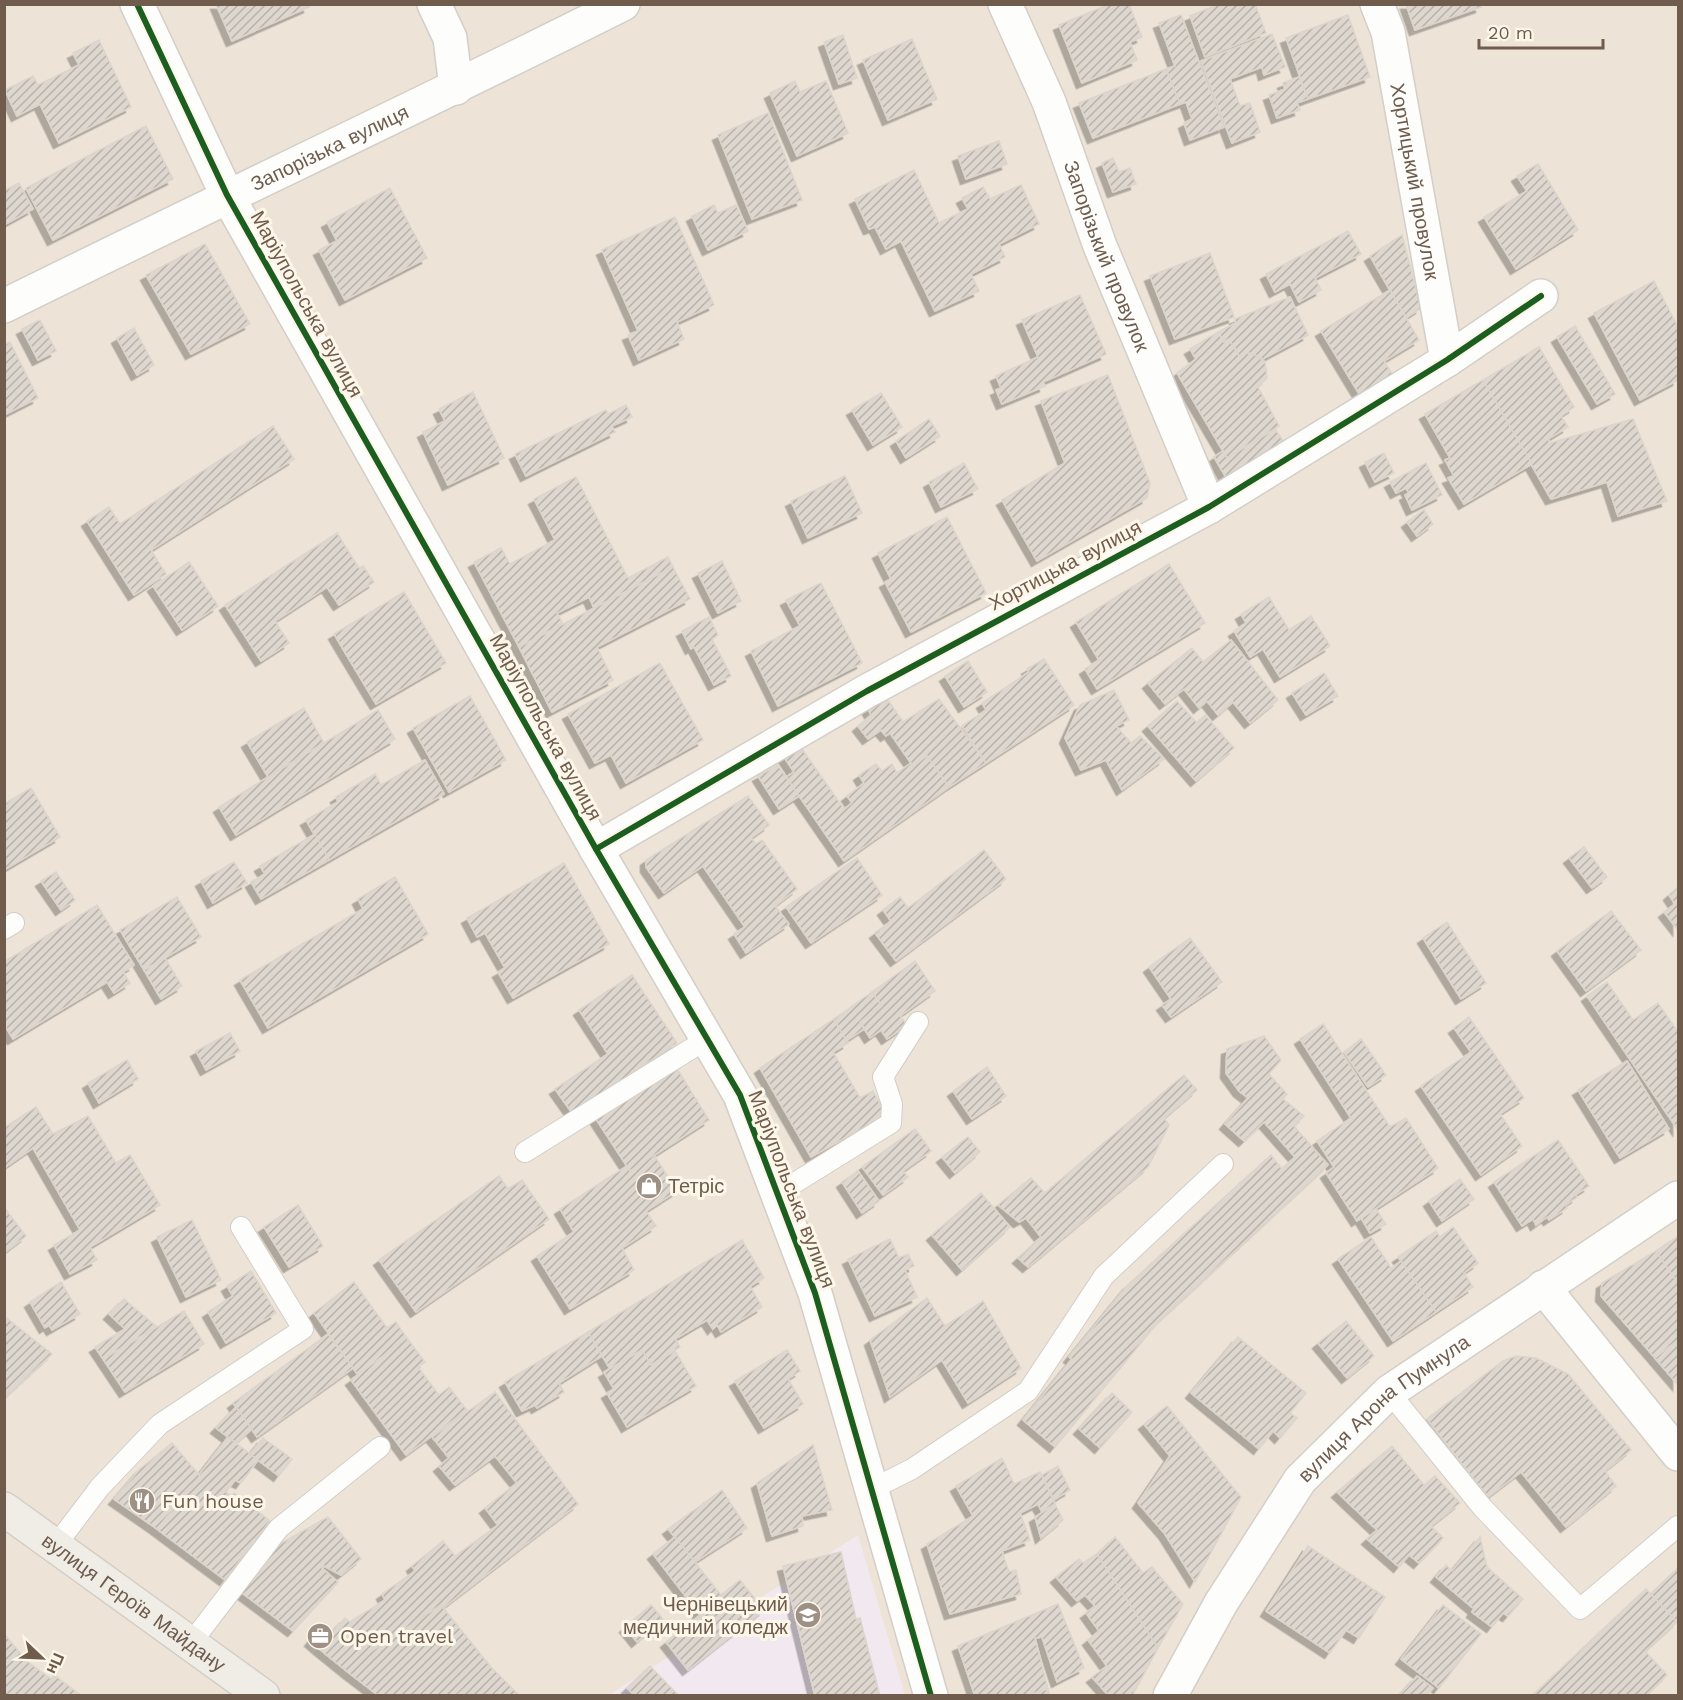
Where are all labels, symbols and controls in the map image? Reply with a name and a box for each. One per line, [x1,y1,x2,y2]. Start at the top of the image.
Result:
scale bar [1479,12,1604,50]
text: 20 m [1488,22,1533,43]
street label: Хортицький провулок [1385,81,1444,282]
street label: Запорізька вулиця [247,99,412,196]
street label: Запорізький провулок [1059,157,1155,355]
street label: Маріупольська вулиця [246,207,368,401]
street label: Хортицька вулиця [985,515,1145,615]
street label: Маріупольська вулиця [485,630,607,824]
street label: Маріупольська вулиця [743,1087,841,1291]
shop icon: Тетріс [634,1171,664,1201]
place label: Тетріс [668,1174,724,1198]
street label: вулиця Арона Пумнула [1293,1329,1475,1487]
restaurant icon: Fun house [127,1486,157,1516]
place label: Fun house [162,1489,264,1513]
street label: вулиця Героїв Майдану [37,1528,230,1677]
place label: Чернівецький медичний коледж [623,1592,789,1639]
school or university icon: Чернівецький медичний коледж [793,1600,823,1630]
office icon: Open travel [305,1621,335,1651]
place label: Open travel [340,1624,453,1648]
north arrow [12,1628,72,1688]
text: Пн [42,1650,68,1677]

